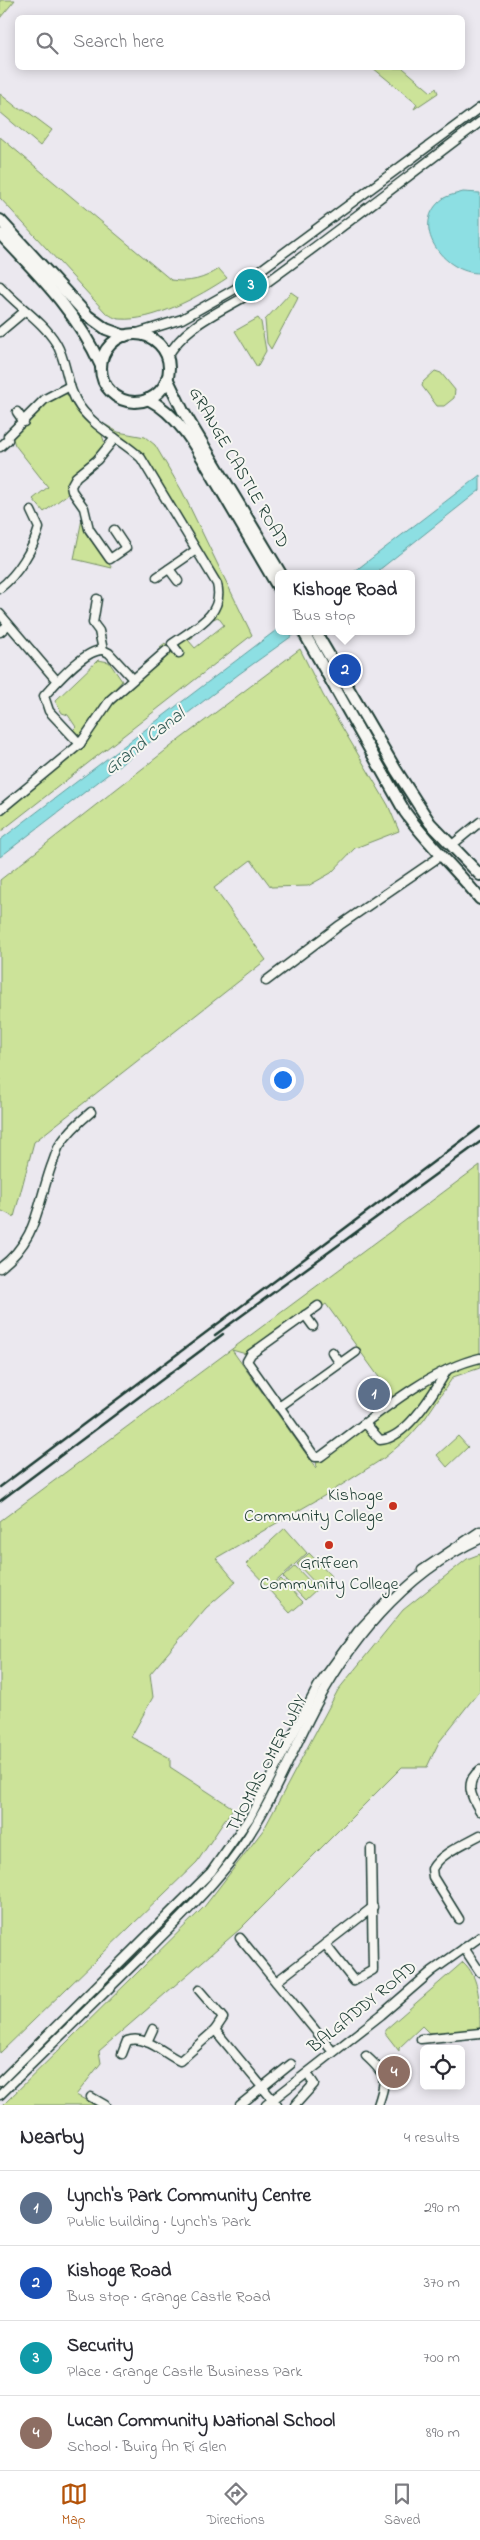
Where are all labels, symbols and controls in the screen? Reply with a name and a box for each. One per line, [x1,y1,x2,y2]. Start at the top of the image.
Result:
search box [15,15,465,70]
icon: search [33,29,61,57]
text: Search here [73,29,164,56]
pin: 3 [235,266,267,304]
street label: GRANGE CASTLE ROAD [181,383,295,553]
popup [275,570,415,635]
text: Kishoge Road [293,577,397,604]
text: Bus stop [293,604,355,628]
pin: 2 [329,651,361,689]
water label: Grand Canal [99,700,193,782]
your location [270,1067,296,1093]
pin: 1 [358,1375,390,1413]
place label: Kishoge Community College [244,1483,384,1531]
marker: Kishoge Community College [387,1500,399,1512]
marker: Griffeen Community College [323,1539,335,1551]
place label: Griffeen Community College [259,1551,399,1599]
street label: THOMAS OMER WAY [221,1690,316,1837]
street label: BALGADDY ROAD [302,1956,423,2061]
map controls [420,2045,465,2090]
button: locate [420,2045,465,2090]
pin: 4 [378,2053,410,2091]
text: Nearby [20,2123,84,2153]
text: 4 results [404,2126,460,2150]
text: Lynch's Park Community Centre [67,2183,311,2210]
text: 1 [33,2196,39,2220]
text: 290 m [424,2196,460,2220]
text: Public building · Lynch's Park [67,2210,251,2234]
text: Kishoge Road [67,2258,171,2285]
text: 2 [32,2271,40,2295]
text: 370 m [423,2271,460,2295]
text: Bus stop · Grange Castle Road [67,2285,270,2309]
text: Security [67,2333,133,2360]
text: 3 [33,2346,39,2370]
text: 700 m [423,2346,460,2370]
text: Place · Grange Castle Business Park [67,2360,302,2384]
text: Lucan Community National School [67,2408,335,2435]
text: 4 [33,2421,39,2445]
text: 890 m [426,2421,460,2445]
text: School · Buirg An Rí Glen [67,2435,226,2459]
tab: Map [60,2480,88,2531]
tab: Directions [207,2480,265,2531]
tab: Saved [384,2480,420,2531]

